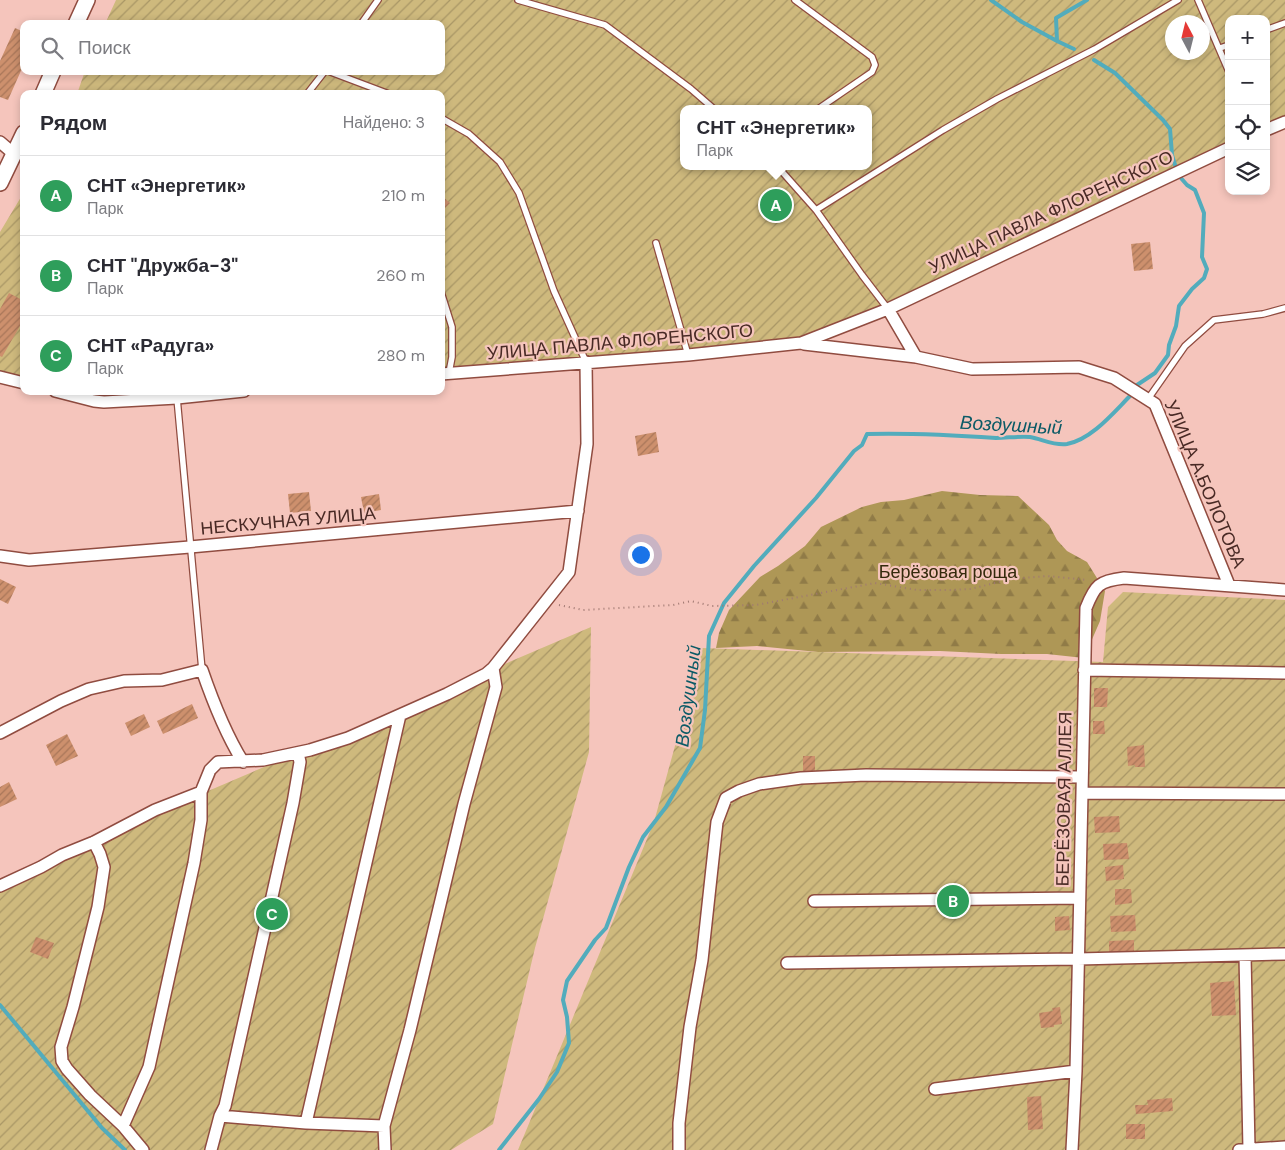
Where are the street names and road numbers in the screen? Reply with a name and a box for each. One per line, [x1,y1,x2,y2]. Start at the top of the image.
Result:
street label: УЛИЦА ПАВЛА ФЛОРЕНСКОГО [925,145,1177,279]
street label: УЛИЦА ПАВЛА ФЛОРЕНСКОГО [486,318,754,366]
street label: УЛИЦА А.БОЛОТОВА [1159,396,1251,572]
street label: НЕСКУЧНАЯ УЛИЦА [199,501,377,541]
street label: БЕРЁЗОВАЯ АЛЛЕЯ [1050,711,1078,887]

